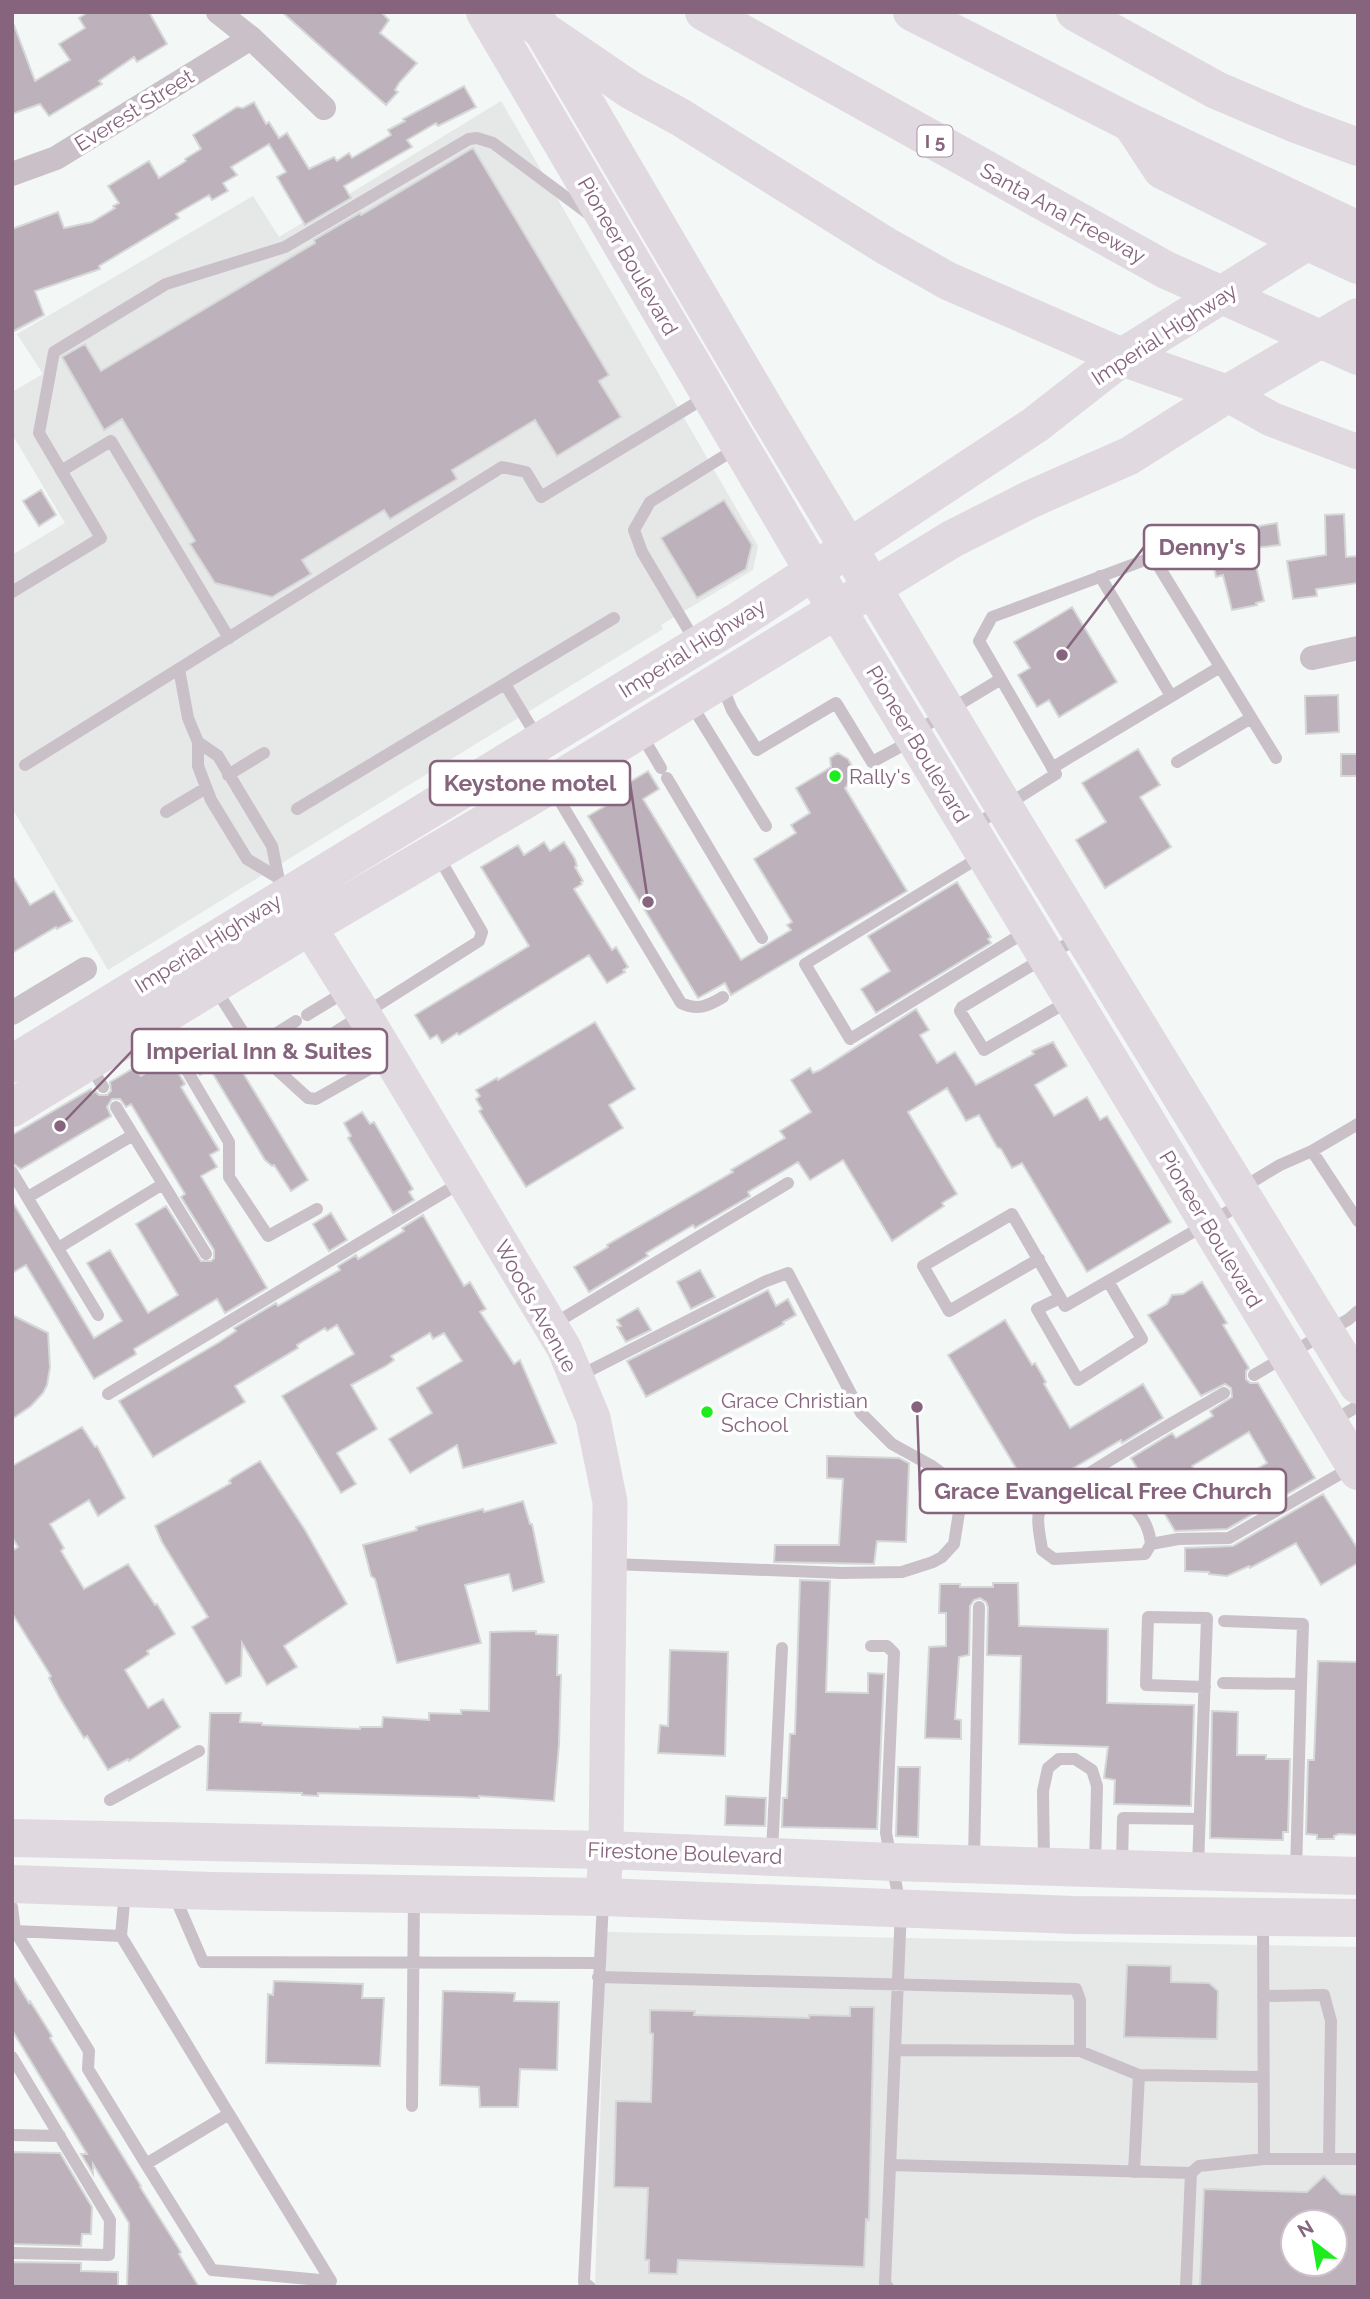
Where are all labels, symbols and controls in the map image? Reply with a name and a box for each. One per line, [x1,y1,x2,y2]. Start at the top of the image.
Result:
street label: Everest Street [70,63,198,157]
road number: I 5 [918,125,953,156]
street label: Santa Ana Freeway [976,157,1150,269]
street label: Pioneer Boulevard [573,172,683,340]
street label: Imperial Highway [1087,278,1241,390]
callout: Denny's [1144,525,1259,569]
text: Denny's [1158,533,1246,560]
street label: Imperial Highway [614,593,770,703]
street label: Pioneer Boulevard [861,661,975,827]
callout: Keystone motel [430,761,630,805]
place label: Rally's [849,764,911,789]
marker: Rally's [827,768,843,784]
text: Keystone motel [444,769,617,796]
street label: Imperial Highway [130,888,286,998]
callout: Imperial Inn & Suites [132,1029,387,1073]
text: Imperial Inn & Suites [146,1037,372,1064]
street label: Pioneer Boulevard [1154,1146,1268,1312]
street label: Woods Avenue [489,1236,583,1376]
place label: Grace Christian School [721,1388,868,1437]
marker: Grace Christian School [699,1404,715,1420]
callout: Grace Evangelical Free Church [920,1469,1286,1513]
text: Grace Evangelical Free Church [934,1477,1272,1504]
street label: Firestone Boulevard [587,1837,783,1869]
north arrow [1279,2208,1349,2278]
text: N [1293,2215,1317,2242]

